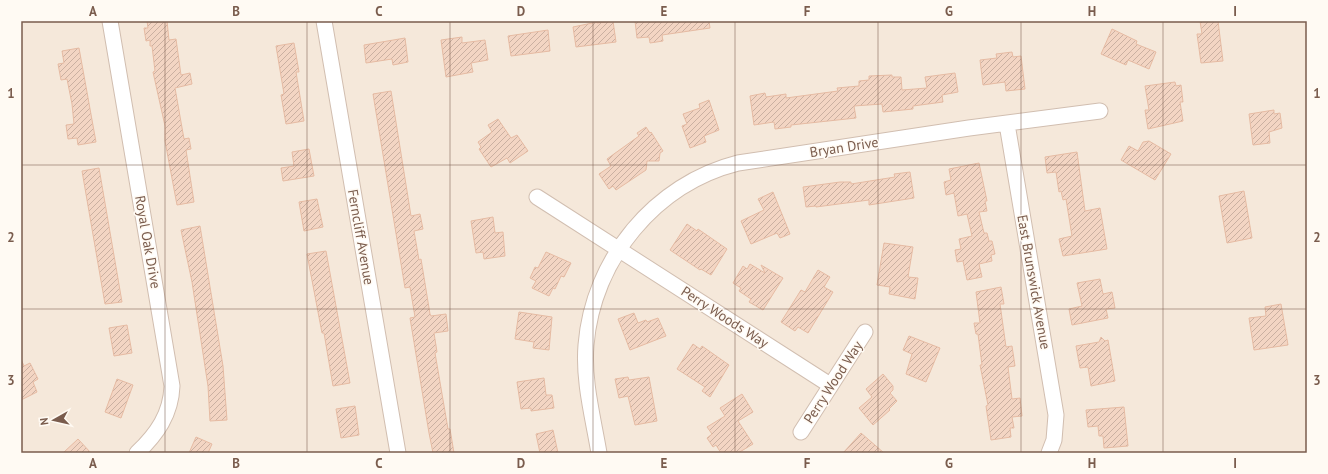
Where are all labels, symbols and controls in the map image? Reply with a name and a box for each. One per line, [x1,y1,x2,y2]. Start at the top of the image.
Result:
text: A [89,3,97,20]
text: B [232,3,240,20]
text: C [375,3,383,20]
text: D [517,3,525,20]
text: E [661,3,668,20]
text: F [804,3,811,20]
text: G [945,3,953,20]
text: H [1088,3,1096,20]
text: I [1233,3,1237,20]
text: 1 [7,85,15,102]
text: 1 [1313,85,1321,102]
street label: Bryan Drive [808,133,880,161]
street label: Ferncliff Avenue [344,188,378,286]
street label: Royal Oak Drive [131,194,165,290]
street label: East Brunswick Avenue [1013,213,1055,351]
text: 2 [7,229,15,246]
text: 2 [1313,229,1321,246]
street label: Perry Woods Way [678,282,773,352]
street label: Perry Wood Way [800,337,867,427]
text: 3 [7,372,15,389]
text: 3 [1313,372,1321,389]
north arrow [34,400,74,440]
text: N [37,417,52,426]
text: A [89,455,97,472]
text: B [232,455,240,472]
text: C [375,455,383,472]
text: D [517,455,525,472]
text: E [661,455,668,472]
text: F [804,455,811,472]
text: G [945,455,953,472]
text: H [1088,455,1096,472]
text: I [1233,455,1237,472]

